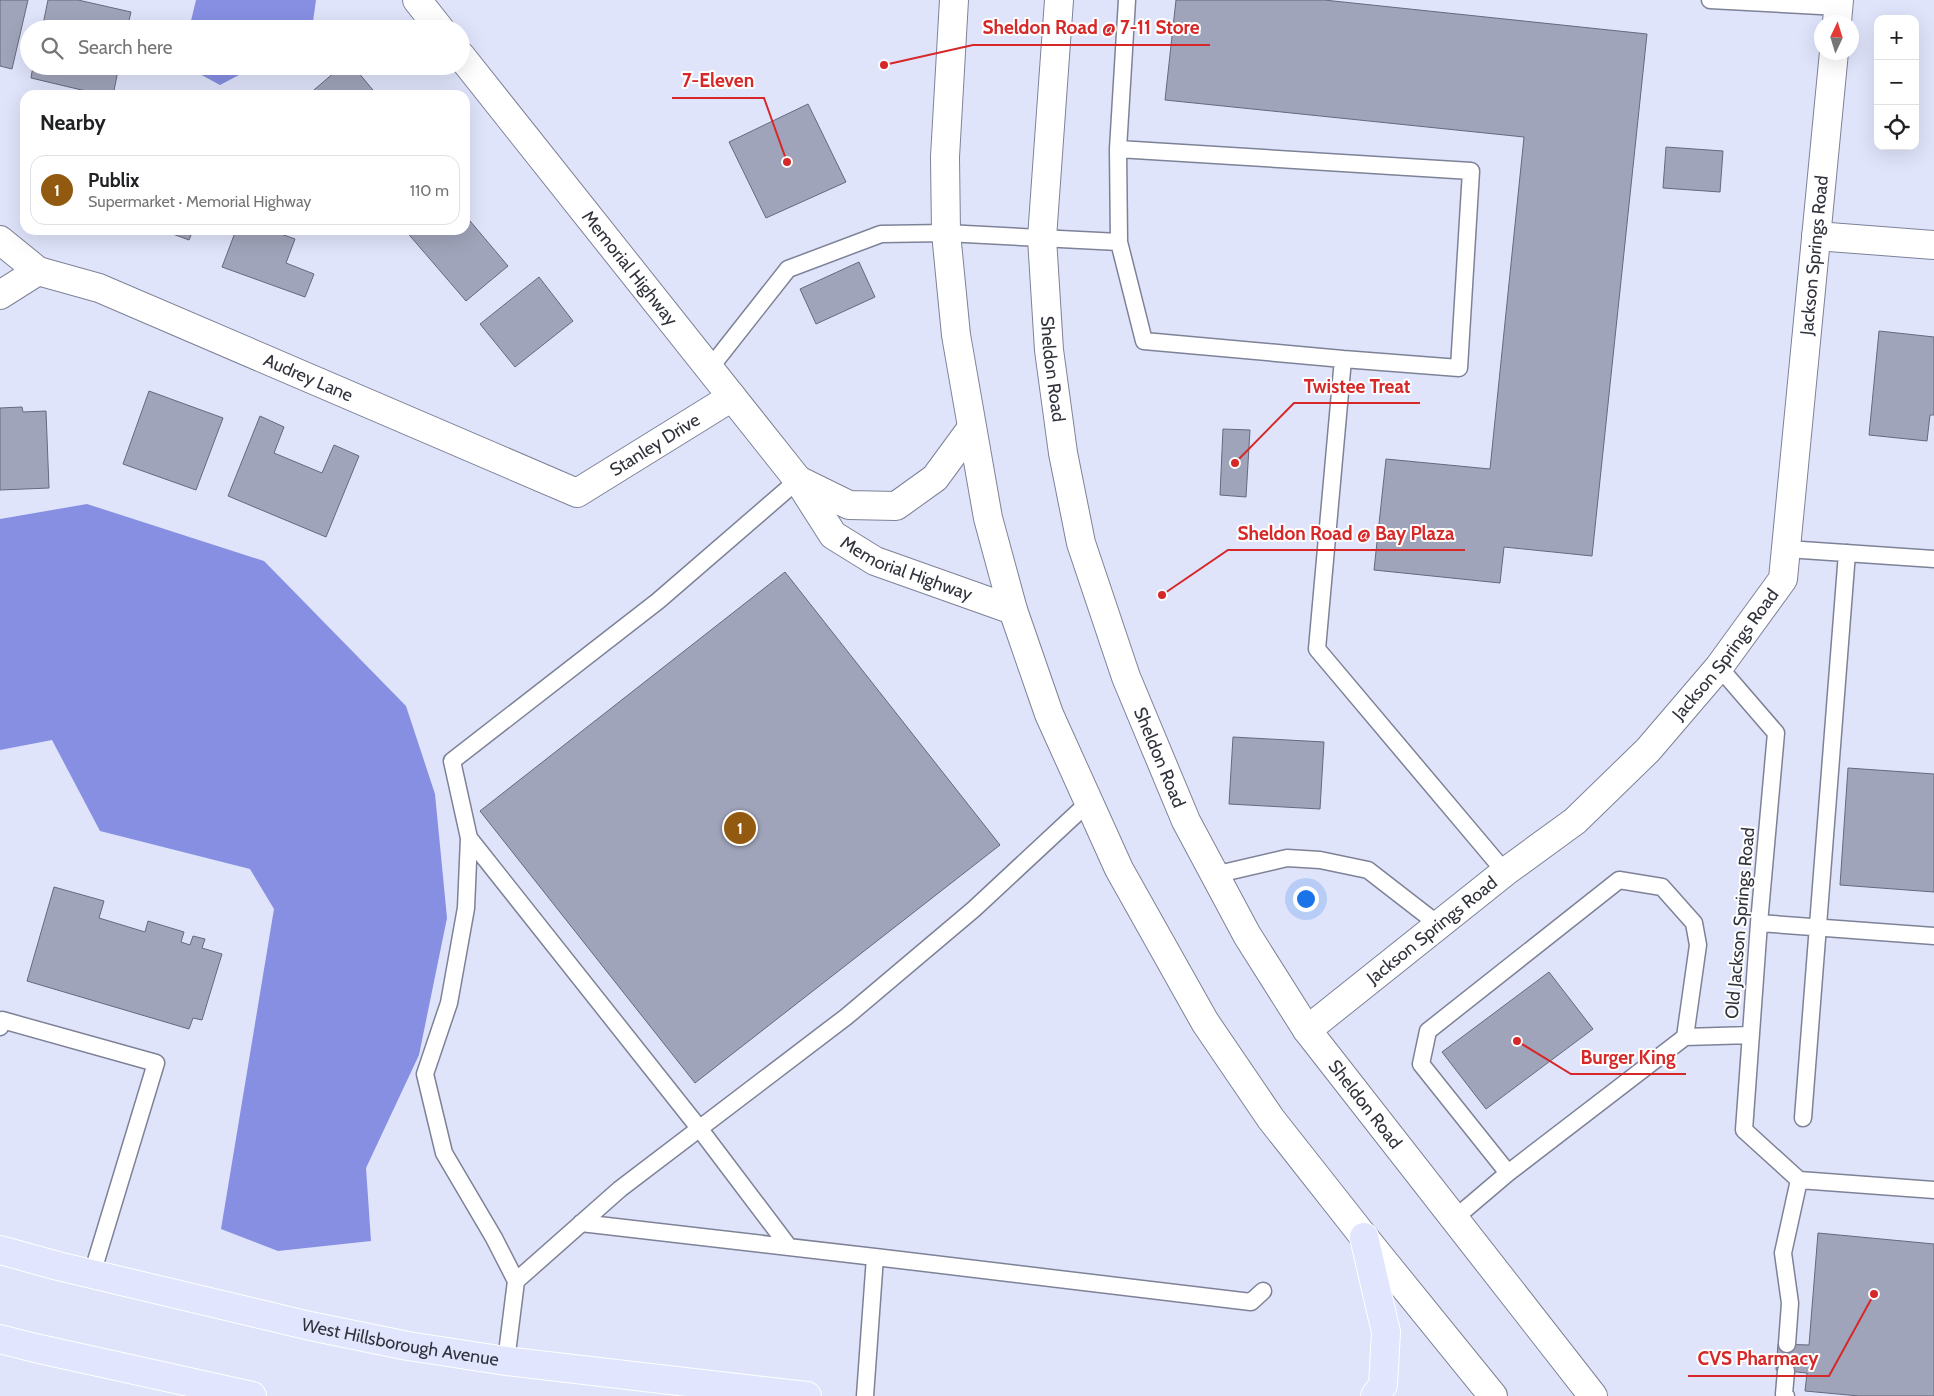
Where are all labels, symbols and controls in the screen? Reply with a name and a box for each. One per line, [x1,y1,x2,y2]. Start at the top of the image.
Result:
callout: Sheldon Road @ 7-11 Store [973,11,1210,45]
north arrow [1814,15,1859,60]
map controls [1874,15,1919,150]
button: + [1874,15,1919,60]
text: Sheldon Road @ 7-11 Store [983,16,1200,39]
search box [20,20,470,75]
icon: search [38,34,66,62]
text: Search here [78,36,172,59]
button: − [1874,60,1919,105]
callout: 7-Eleven [672,64,764,98]
text: 7-Eleven [682,69,754,92]
button: locate [1874,105,1919,150]
text: Nearby [40,110,106,135]
text: Publix [88,169,139,192]
street label: Jackson Springs Road [1796,174,1833,337]
text: 1 [54,181,60,200]
text: 110 m [410,181,449,200]
text: Supermarket · Memorial Highway [88,192,311,211]
street label: Memorial Highway [577,206,682,330]
street label: Sheldon Road [1036,315,1070,423]
street label: Audrey Lane [260,349,356,407]
callout: Twistee Treat [1294,369,1420,403]
text: Twistee Treat [1304,375,1411,398]
street label: Stanley Drive [606,409,704,481]
callout: Sheldon Road @ Bay Plaza [1228,516,1465,550]
text: Sheldon Road @ Bay Plaza [1238,522,1455,545]
street label: Memorial Highway [836,531,975,606]
street label: Jackson Springs Road [1667,584,1783,725]
street label: Sheldon Road [1129,704,1190,811]
pin: 1 [724,809,756,847]
street label: Old Jackson Springs Road [1721,826,1759,1020]
street label: Jackson Springs Road [1362,872,1502,989]
your location [1293,886,1319,912]
callout: Burger King [1571,1040,1686,1074]
text: Burger King [1580,1046,1676,1069]
street label: Sheldon Road [1324,1056,1407,1153]
street label: West Hillsborough Avenue [299,1313,500,1371]
callout: CVS Pharmacy [1688,1342,1829,1376]
text: CVS Pharmacy [1698,1347,1819,1370]

